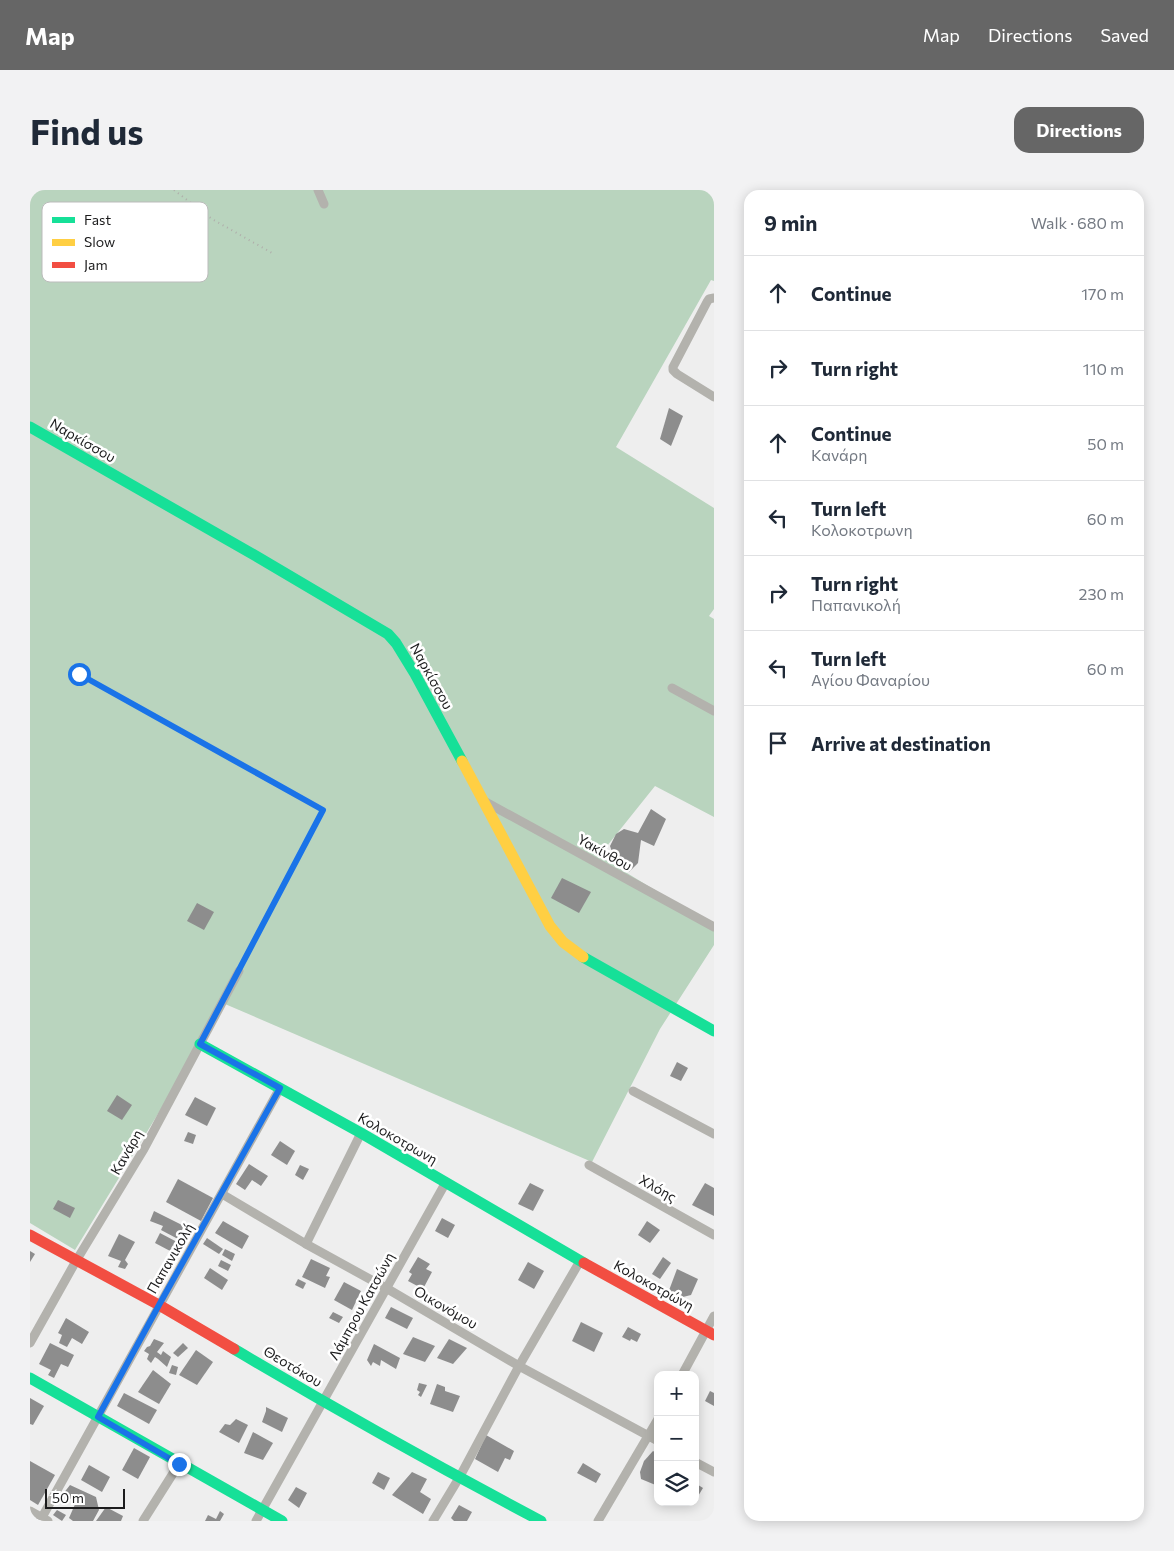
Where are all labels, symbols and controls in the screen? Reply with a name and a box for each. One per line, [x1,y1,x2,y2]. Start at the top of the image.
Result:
text: Map [25,21,75,50]
text: Map [923,24,960,46]
text: Directions [988,24,1072,46]
text: Saved [1100,24,1149,46]
button: Directions [1014,107,1144,153]
text: Find us [30,109,144,152]
legend [42,202,208,282]
text: 9 min [764,210,817,235]
text: Fast [84,211,111,228]
text: Walk · 680 m [1031,213,1124,232]
text: Slow [84,233,115,250]
text: Jam [84,256,108,273]
icon: ahead [764,279,792,307]
text: Continue [811,282,891,305]
text: 170 m [1081,284,1124,303]
icon: right [764,354,792,382]
text: Turn right [811,357,898,380]
text: 110 m [1083,359,1124,378]
street label: Ναρκίσσου [47,414,119,466]
text: Continue [811,422,891,445]
icon: ahead [764,429,792,457]
text: 50 m [1087,434,1124,453]
text: Κανάρη [811,445,867,464]
text: Turn left [811,497,886,520]
icon: left [764,504,792,532]
text: 60 m [1087,509,1124,528]
text: Κολοκοτρωνη [811,520,913,539]
text: Turn right [811,572,898,595]
icon: right [764,579,792,607]
text: 230 m [1079,584,1124,603]
text: Παπανικολή [811,595,901,614]
street label: Ναρκίσσου [407,640,457,712]
text: Turn left [811,647,886,670]
icon: left [764,654,792,682]
text: 60 m [1087,659,1124,678]
route start [68,663,91,686]
text: Αγίου Φαναρίου [811,670,930,689]
icon: arrive [764,729,792,757]
text: Arrive at destination [811,732,991,755]
street label: Υακίνθου [575,830,635,874]
street label: Κολοκοτρωνη [355,1108,441,1168]
street label: Κανάρη [106,1126,146,1178]
street label: Χλόης [636,1171,680,1205]
street label: Παπανικολή [143,1220,197,1296]
street label: Λάμπρου Κατσώνη [324,1249,398,1363]
street label: Κολοκοτρώνη [611,1256,697,1314]
street label: Οικονόμου [411,1282,481,1332]
street label: Θεοτόκου [261,1342,325,1390]
map controls [654,1371,699,1506]
button: + [654,1371,699,1416]
button: − [654,1416,699,1461]
route end [168,1453,191,1476]
button: layers [654,1461,699,1506]
scale bar [45,1486,125,1509]
text: 50 m [52,1489,84,1506]

